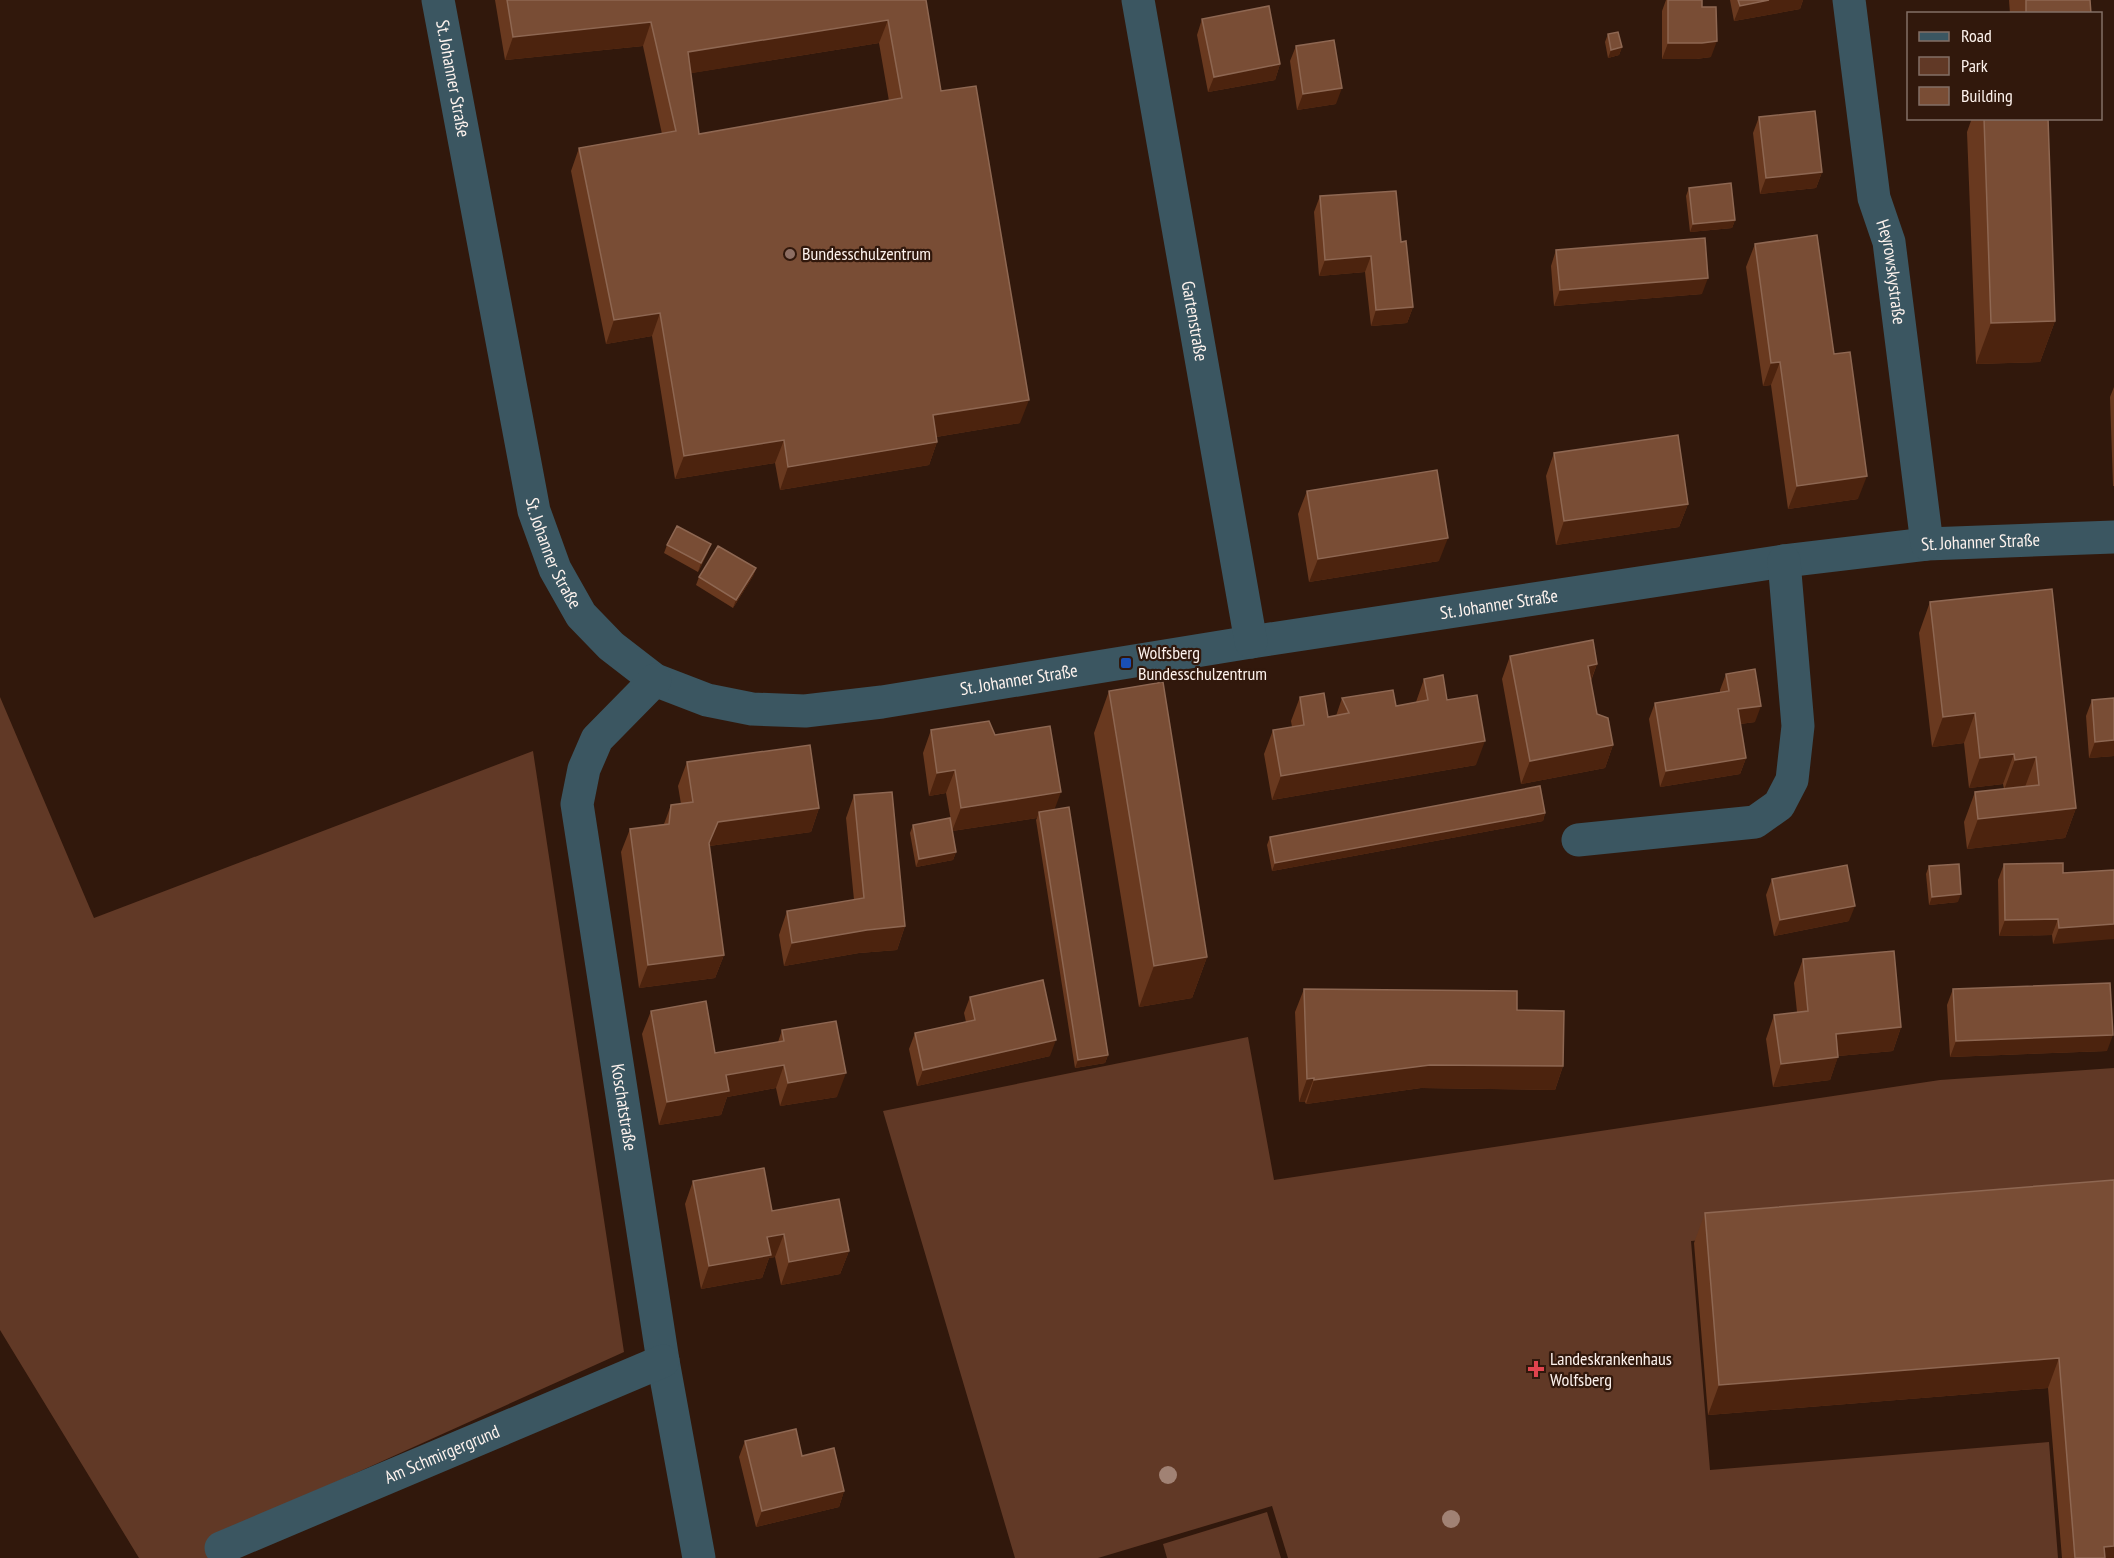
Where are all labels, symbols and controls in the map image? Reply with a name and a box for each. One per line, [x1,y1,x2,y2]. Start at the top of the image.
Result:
legend [1907,12,2102,120]
street label: St. Johanner Straße [431,18,476,139]
text: Road [1961,24,1992,47]
text: Park [1961,54,1988,77]
text: Building [1961,84,2013,107]
street label: Heyrowskystraße [1871,216,1911,326]
place label: Bundesschulzentrum [802,242,931,265]
marker: Bundesschulzentrum [783,247,797,261]
street label: Gartenstraße [1177,279,1213,363]
street label: St. Johanner Straße [521,496,587,613]
street label: St. Johanner Straße [1920,528,2040,556]
street label: St. Johanner Straße [1438,584,1559,624]
place label: Wolfsberg Bundesschulzentrum [1138,641,1267,685]
marker: Wolfsberg Bundesschulzentrum [1119,656,1133,670]
street label: St. Johanner Straße [958,658,1079,700]
street label: Koschatstraße [606,1062,642,1152]
place label: Landeskrankenhaus Wolfsberg [1550,1347,1672,1391]
marker: Landeskrankenhaus Wolfsberg [1527,1360,1545,1378]
street label: Am Schmirgergrund [381,1419,503,1489]

